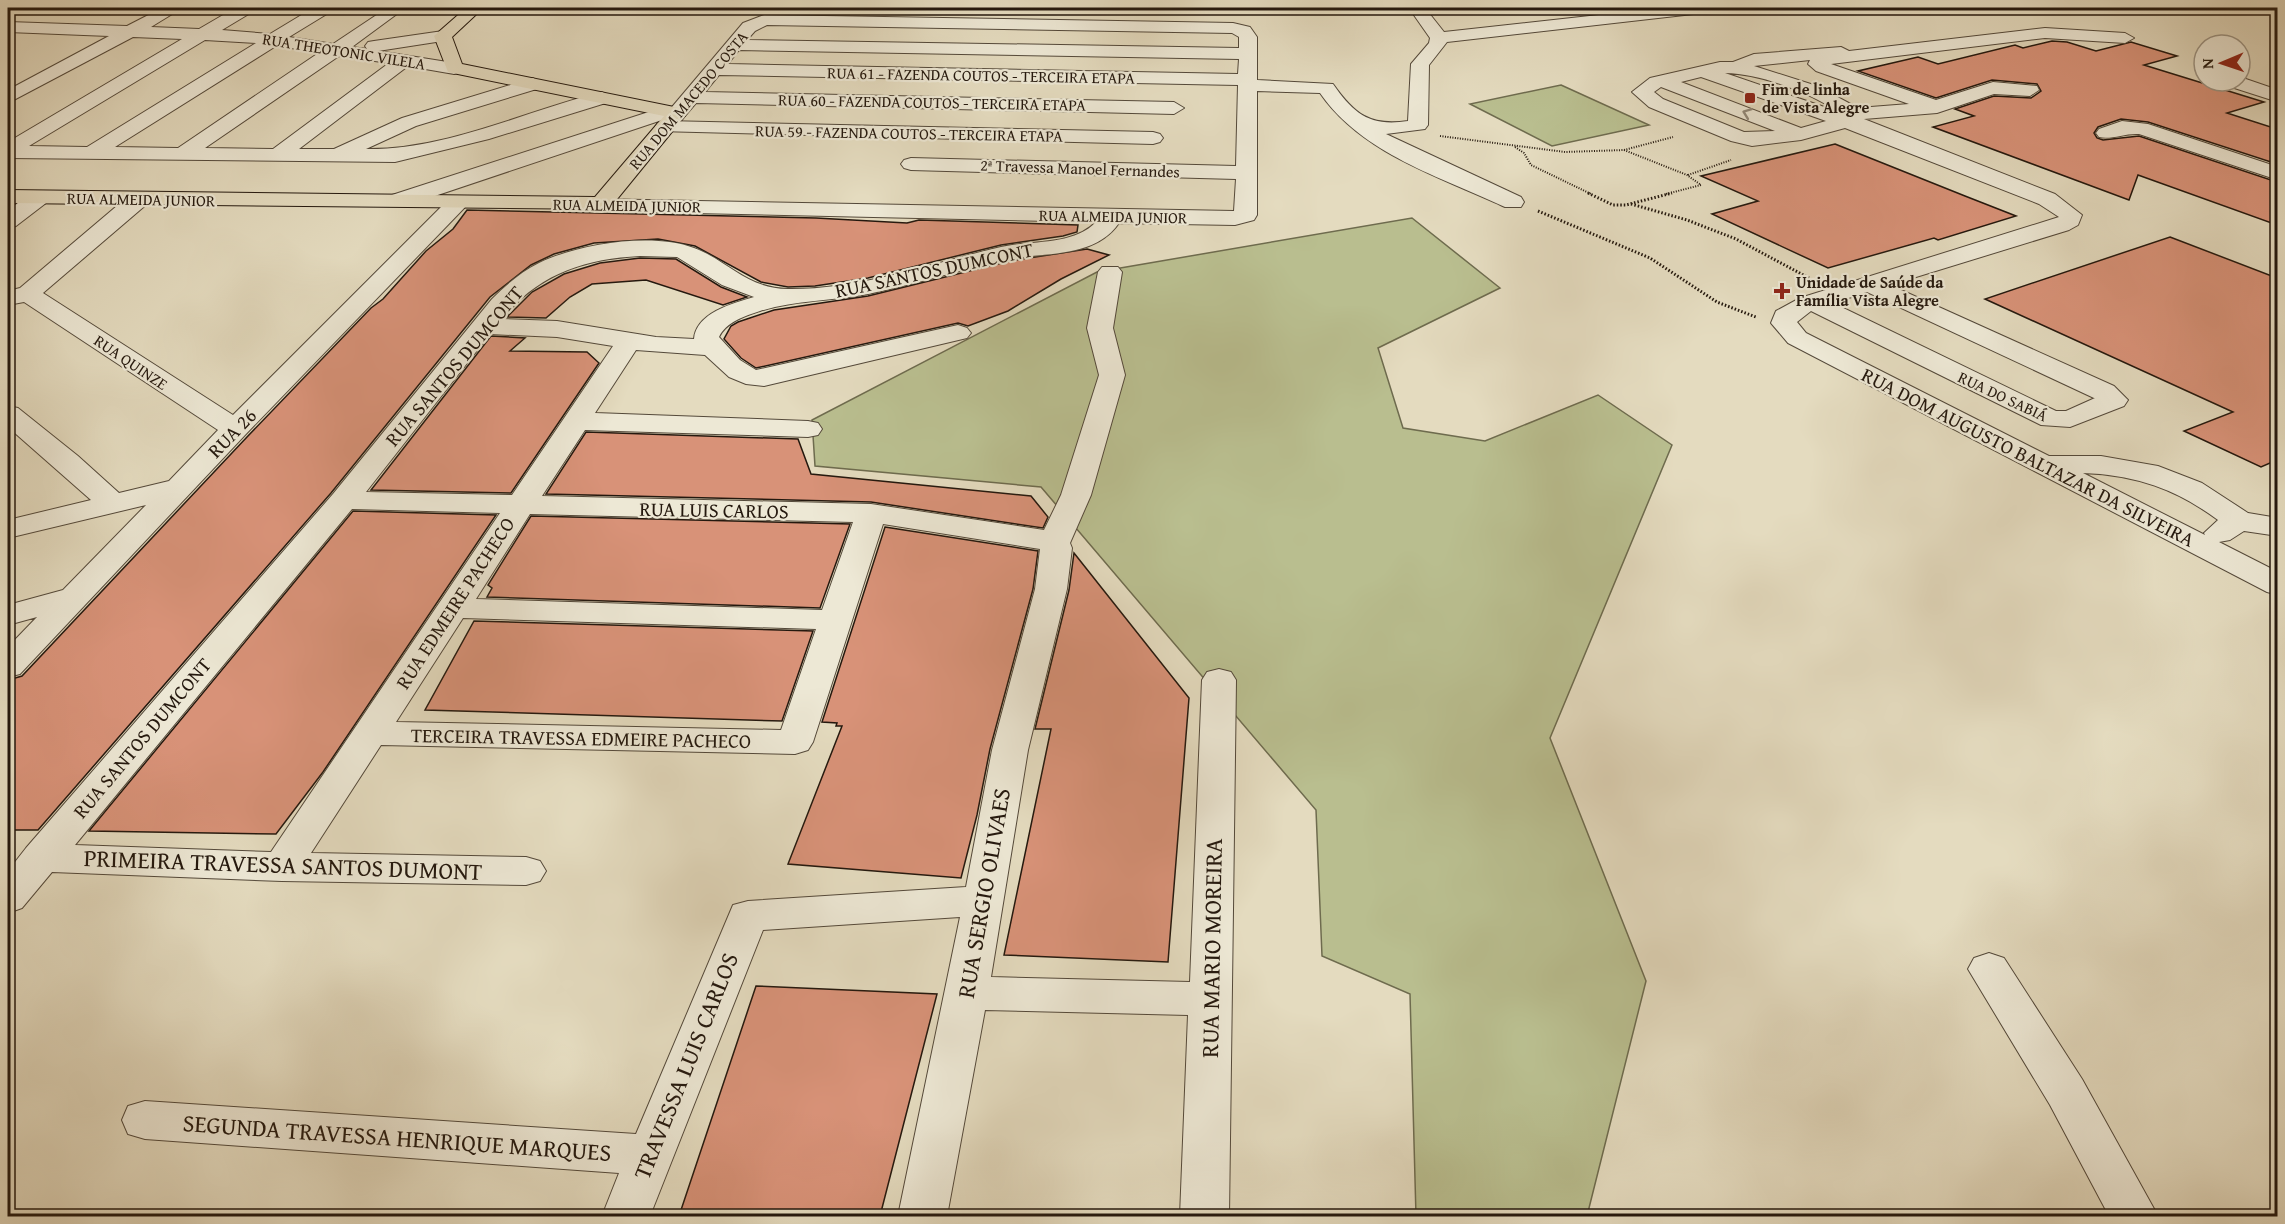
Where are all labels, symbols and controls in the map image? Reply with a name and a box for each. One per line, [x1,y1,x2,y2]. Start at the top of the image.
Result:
street label: RUA DOM MACEDO COSTA [623,25,753,175]
street label: RUA THEOTONIC VILELA [261,26,427,76]
north arrow [2192,33,2252,93]
text: N [2195,57,2219,69]
street label: RUA 61 - FAZENDA COUTOS - TERCEIRA ETAPA [827,60,1135,90]
place label: Fim de linha de Vista Alegre [1762,77,1869,119]
street label: RUA 60 - FAZENDA COUTOS - TERCEIRA ETAPA [778,87,1086,117]
marker: Fim de linha de Vista Alegre [1743,91,1757,105]
one-way arrow [1742,108,1752,121]
street label: RUA 59 - FAZENDA COUTOS - TERCEIRA ETAPA [755,118,1063,148]
street label: 2ª Travessa Manoel Fernandes [980,153,1180,183]
street label: RUA ALMEIDA JUNIOR [67,186,216,212]
street label: RUA ALMEIDA JUNIOR [553,192,702,218]
street label: RUA ALMEIDA JUNIOR [1039,203,1188,229]
street label: RUA SANTOS DUMCONT [832,234,1036,305]
place label: Unidade de Saúde da Família Vista Alegre [1796,270,1944,312]
street label: RUA SANTOS DUMCONT [378,279,530,452]
marker: Unidade de Saúde da Família Vista Alegre [1773,282,1791,300]
street label: RUA QUINZE [89,328,173,396]
street label: RUA DOM AUGUSTO BALTAZAR DA SILVEIRA [1857,360,2200,553]
street label: RUA DO SABIÁ [1954,365,2052,427]
street label: RUA 26 [201,401,263,464]
street label: RUA LUIS CARLOS [639,494,789,525]
street label: RUA EDMEIRE PACHECO [388,511,521,694]
street label: RUA SANTOS DUMCONT [66,651,218,824]
street label: TERCEIRA TRAVESSA EDMEIRE PACHECO [411,720,751,755]
street label: RUA SERGIO OLIVAES [948,785,1019,1001]
street label: RUA MARIO MOREIRA [1192,837,1231,1058]
street label: PRIMEIRA TRAVESSA SANTOS DUMONT [83,840,483,889]
street label: TRAVESSA LUIS CARLOS [624,947,747,1184]
street label: SEGUNDA TRAVESSA HENRIQUE MARQUES [182,1105,612,1170]

